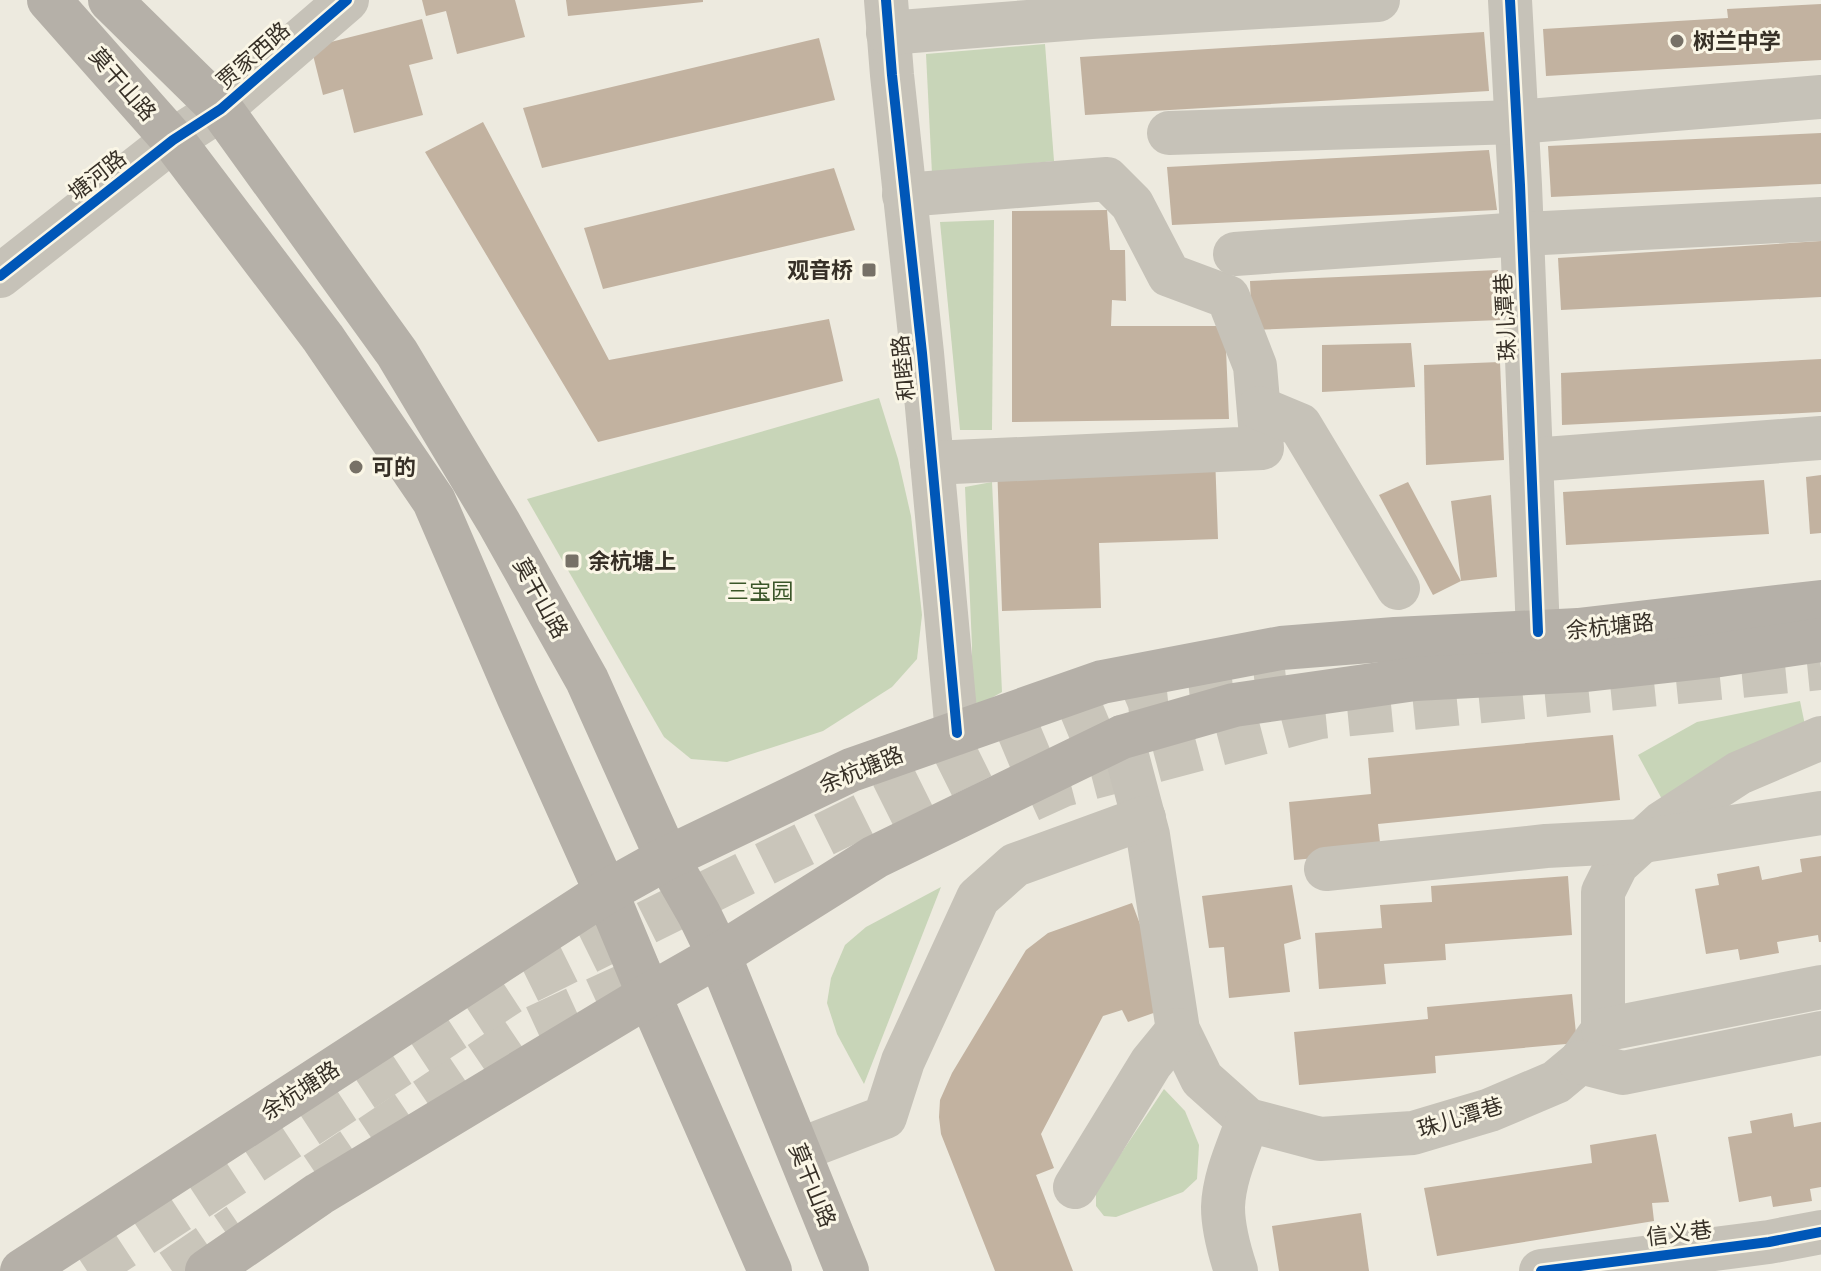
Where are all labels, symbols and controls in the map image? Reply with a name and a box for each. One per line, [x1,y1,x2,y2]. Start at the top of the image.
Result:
street label: 贾家西路 [209,14,295,94]
place label: 树兰中学 [1693,25,1781,55]
marker: 树兰中学 [1668,32,1686,50]
street label: 莫干山路 [84,40,164,126]
street label: 塘河路 [61,142,132,206]
place label: 观音桥 [787,254,853,284]
marker: 观音桥 [860,261,878,279]
street label: 珠儿潭巷 [1487,272,1521,362]
street label: 和睦路 [884,334,920,402]
place label: 可的 [372,451,416,481]
marker: 可的 [347,458,365,476]
place label: 余杭塘上 [588,545,676,575]
street label: 莫干山路 [507,552,576,643]
marker: 余杭塘上 [563,552,581,570]
park label: 三宝园 [727,575,793,605]
street label: 余杭塘路 [1565,605,1655,645]
street label: 余杭塘路 [814,738,907,798]
street label: 余杭塘路 [254,1053,345,1126]
street label: 珠儿潭巷 [1413,1089,1506,1143]
street label: 莫干山路 [784,1138,844,1231]
street label: 信义巷 [1644,1213,1713,1251]

